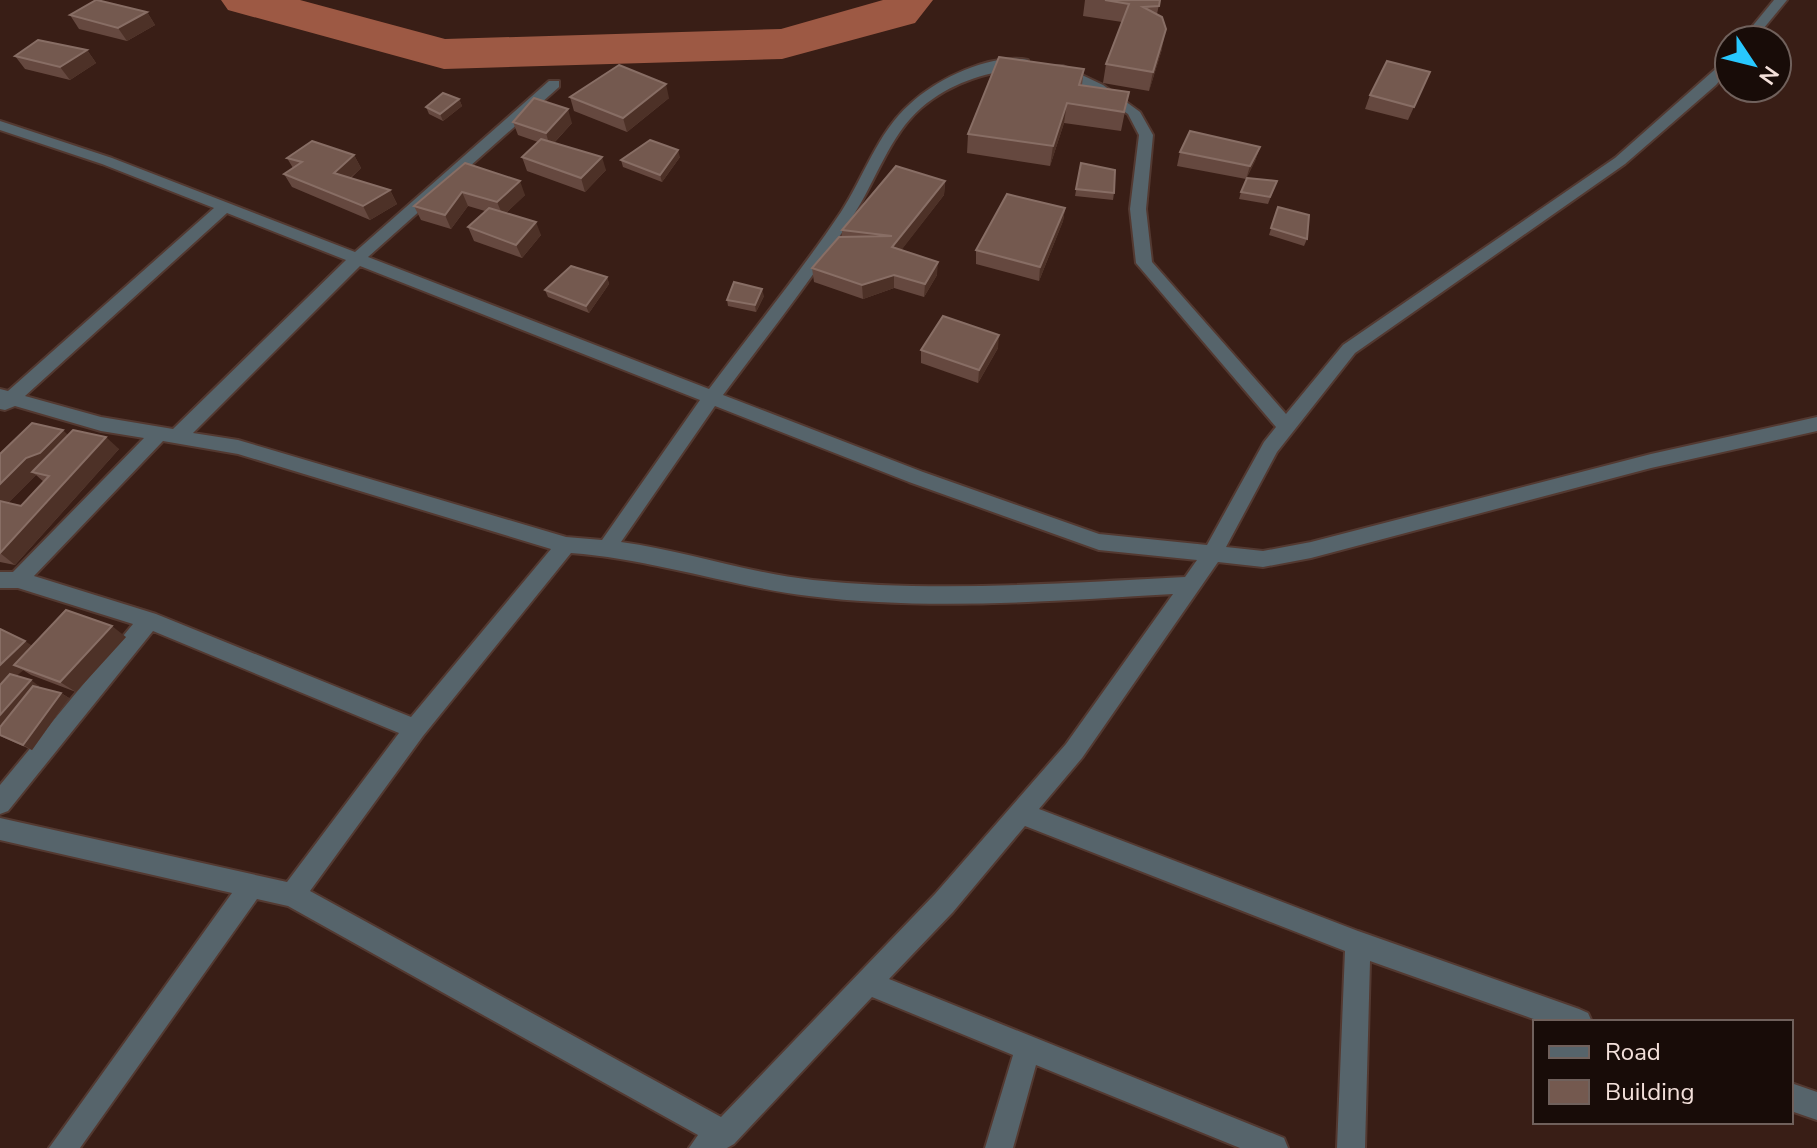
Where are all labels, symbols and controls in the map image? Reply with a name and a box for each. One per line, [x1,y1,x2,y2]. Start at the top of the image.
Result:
north arrow [1713,24,1793,104]
text: N [1752,60,1786,90]
legend [1533,1020,1793,1124]
text: Road [1605,1036,1661,1068]
text: Building [1605,1076,1695,1108]

